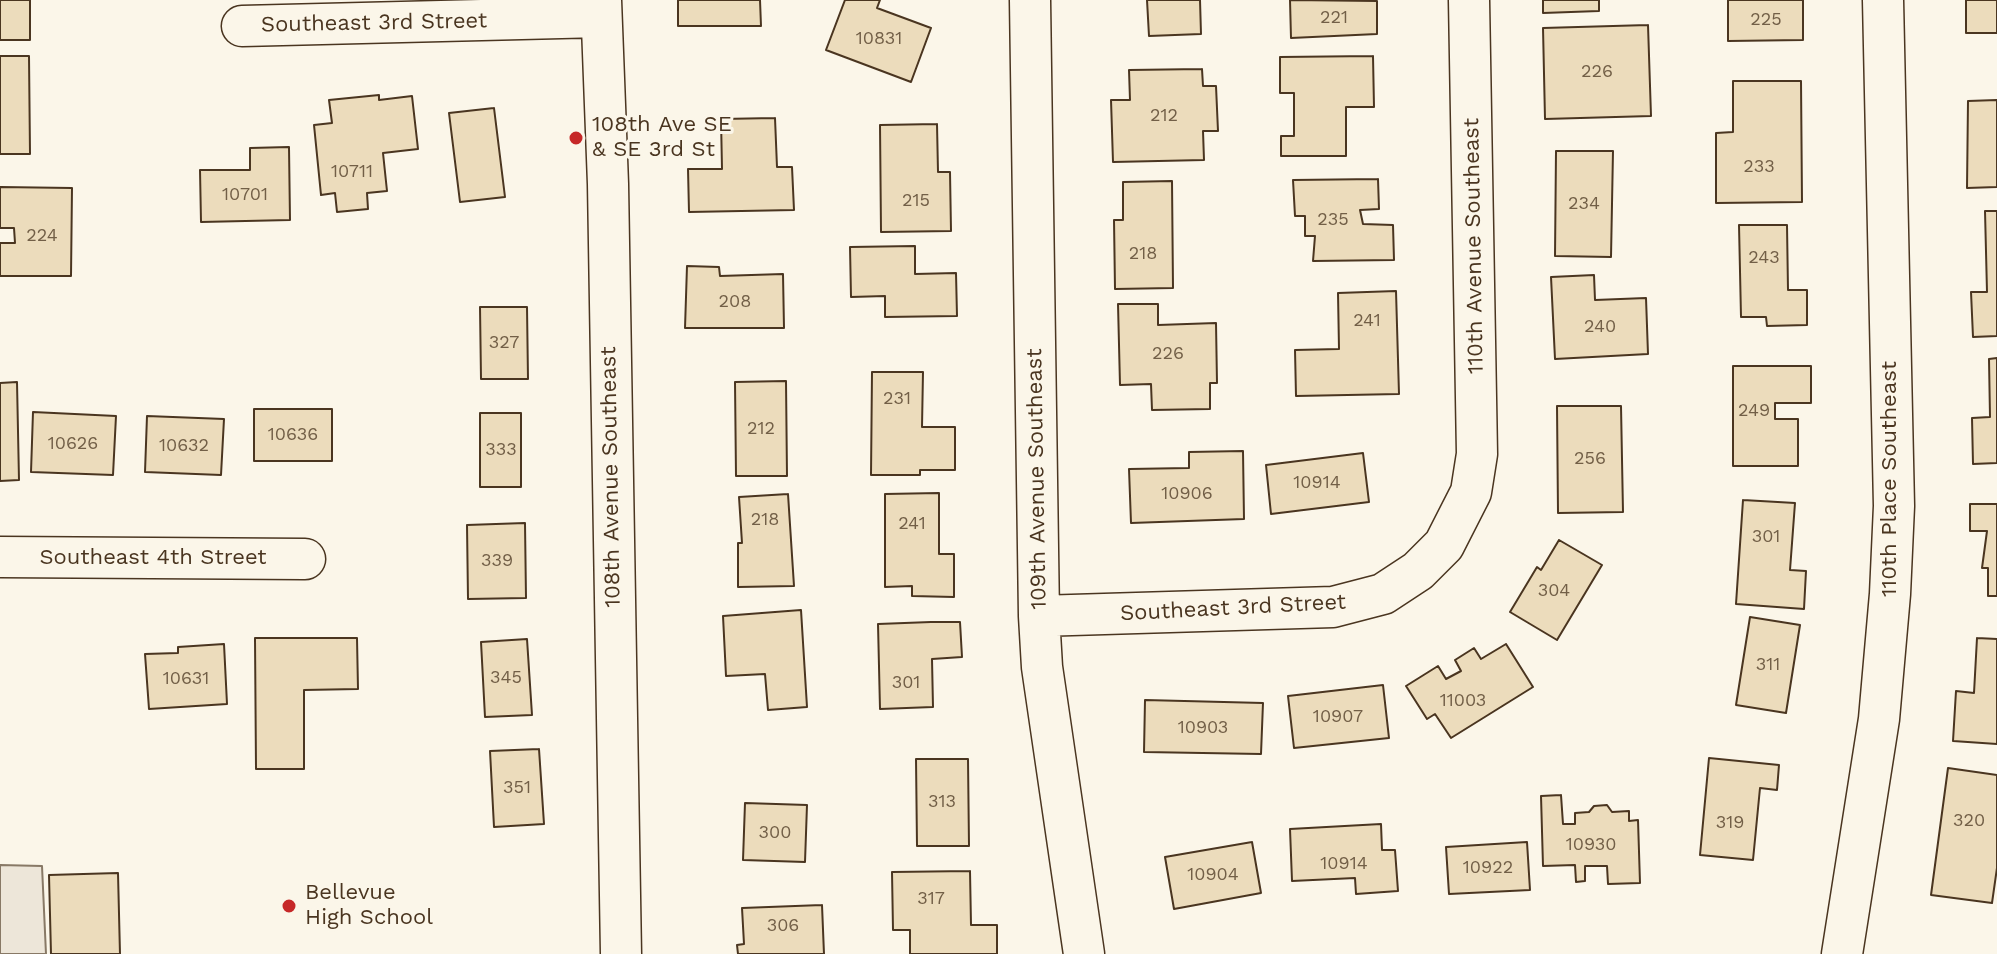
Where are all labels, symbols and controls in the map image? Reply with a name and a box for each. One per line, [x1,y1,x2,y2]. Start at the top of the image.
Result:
house number: 221 [1320,7,1348,29]
street label: Southeast 3rd Street [261,8,487,38]
house number: 225 [1750,9,1782,31]
house number: 10831 [856,28,902,50]
house number: 226 [1581,61,1613,83]
house number: 212 [1150,105,1178,127]
place label: 108th Ave SE & SE 3rd St [592,112,732,164]
street label: 110th Avenue Southeast [1459,118,1489,374]
marker: 108th Ave SE & SE 3rd St [567,129,585,147]
house number: 233 [1743,156,1775,178]
house number: 10711 [331,161,373,183]
house number: 10701 [222,184,268,206]
house number: 215 [902,190,930,212]
house number: 234 [1568,193,1600,215]
house number: 235 [1317,209,1349,231]
house number: 224 [26,225,58,247]
house number: 218 [1129,243,1157,265]
house number: 243 [1748,247,1780,269]
house number: 208 [719,291,751,313]
house number: 241 [1353,310,1381,332]
house number: 240 [1584,316,1616,338]
house number: 327 [489,332,519,354]
house number: 226 [1152,343,1184,365]
street label: 108th Avenue Southeast [596,346,626,608]
street label: 109th Avenue Southeast [1022,348,1052,610]
street label: 110th Place Southeast [1877,361,1903,597]
house number: 231 [883,388,911,410]
house number: 249 [1738,400,1770,422]
house number: 212 [747,418,775,440]
house number: 10636 [268,424,318,446]
house number: 10626 [48,433,98,455]
house number: 10632 [159,435,209,457]
house number: 333 [485,439,517,461]
house number: 256 [1574,448,1606,470]
house number: 10914 [1293,472,1341,494]
house number: 10906 [1161,483,1213,505]
house number: 218 [751,509,779,531]
house number: 241 [898,513,926,535]
house number: 301 [1752,526,1780,548]
street label: Southeast 4th Street [39,545,267,571]
house number: 339 [481,550,513,572]
house number: 304 [1538,580,1570,602]
street label: Southeast 3rd Street [1119,589,1347,627]
house number: 311 [1756,654,1780,676]
house number: 345 [490,667,522,689]
house number: 10631 [163,668,209,690]
house number: 301 [892,672,920,694]
house number: 11003 [1440,690,1486,712]
house number: 10907 [1313,706,1363,728]
house number: 10903 [1178,717,1228,739]
house number: 351 [503,777,531,799]
house number: 313 [928,791,956,813]
house number: 320 [1953,810,1985,832]
house number: 319 [1716,812,1744,834]
house number: 300 [759,822,791,844]
house number: 10930 [1566,834,1616,856]
house number: 10914 [1320,853,1368,875]
house number: 10922 [1463,857,1513,879]
house number: 10904 [1187,864,1239,886]
place label: Bellevue High School [305,880,433,932]
house number: 317 [917,888,945,910]
marker: Bellevue High School [280,897,298,915]
house number: 306 [767,915,799,937]

